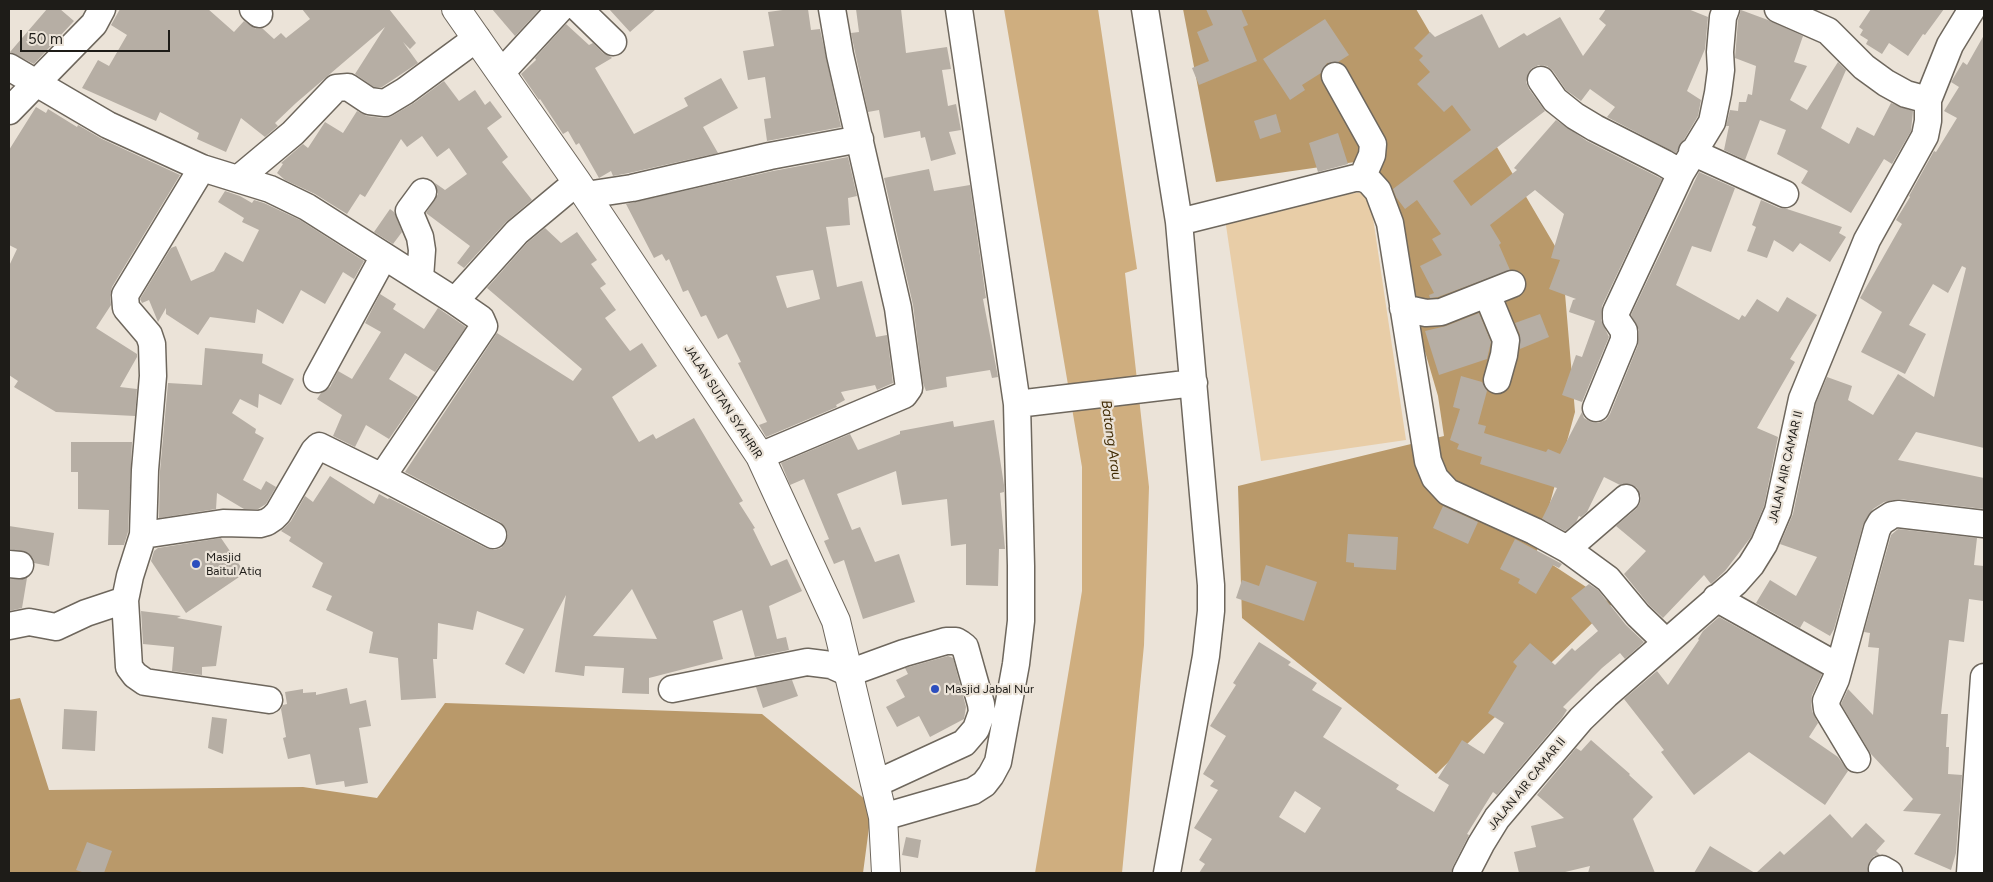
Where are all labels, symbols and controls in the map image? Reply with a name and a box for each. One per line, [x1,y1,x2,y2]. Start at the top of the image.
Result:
scale bar [22,20,172,52]
text: 50 m [28,30,63,48]
street label: JALAN SUTAN SYAHRIR [681,342,765,462]
water label: Batang Arau [1097,399,1125,481]
street label: JALAN AIR CAMAR II [1766,409,1806,525]
place label: Masjid Baitul Atiq [206,550,261,578]
marker: Masjid Baitul Atiq [190,558,202,570]
place label: Masjid Jabal Nur [945,682,1034,696]
marker: Masjid Jabal Nur [929,683,941,695]
street label: JALAN AIR CAMAR II [1485,735,1569,833]

